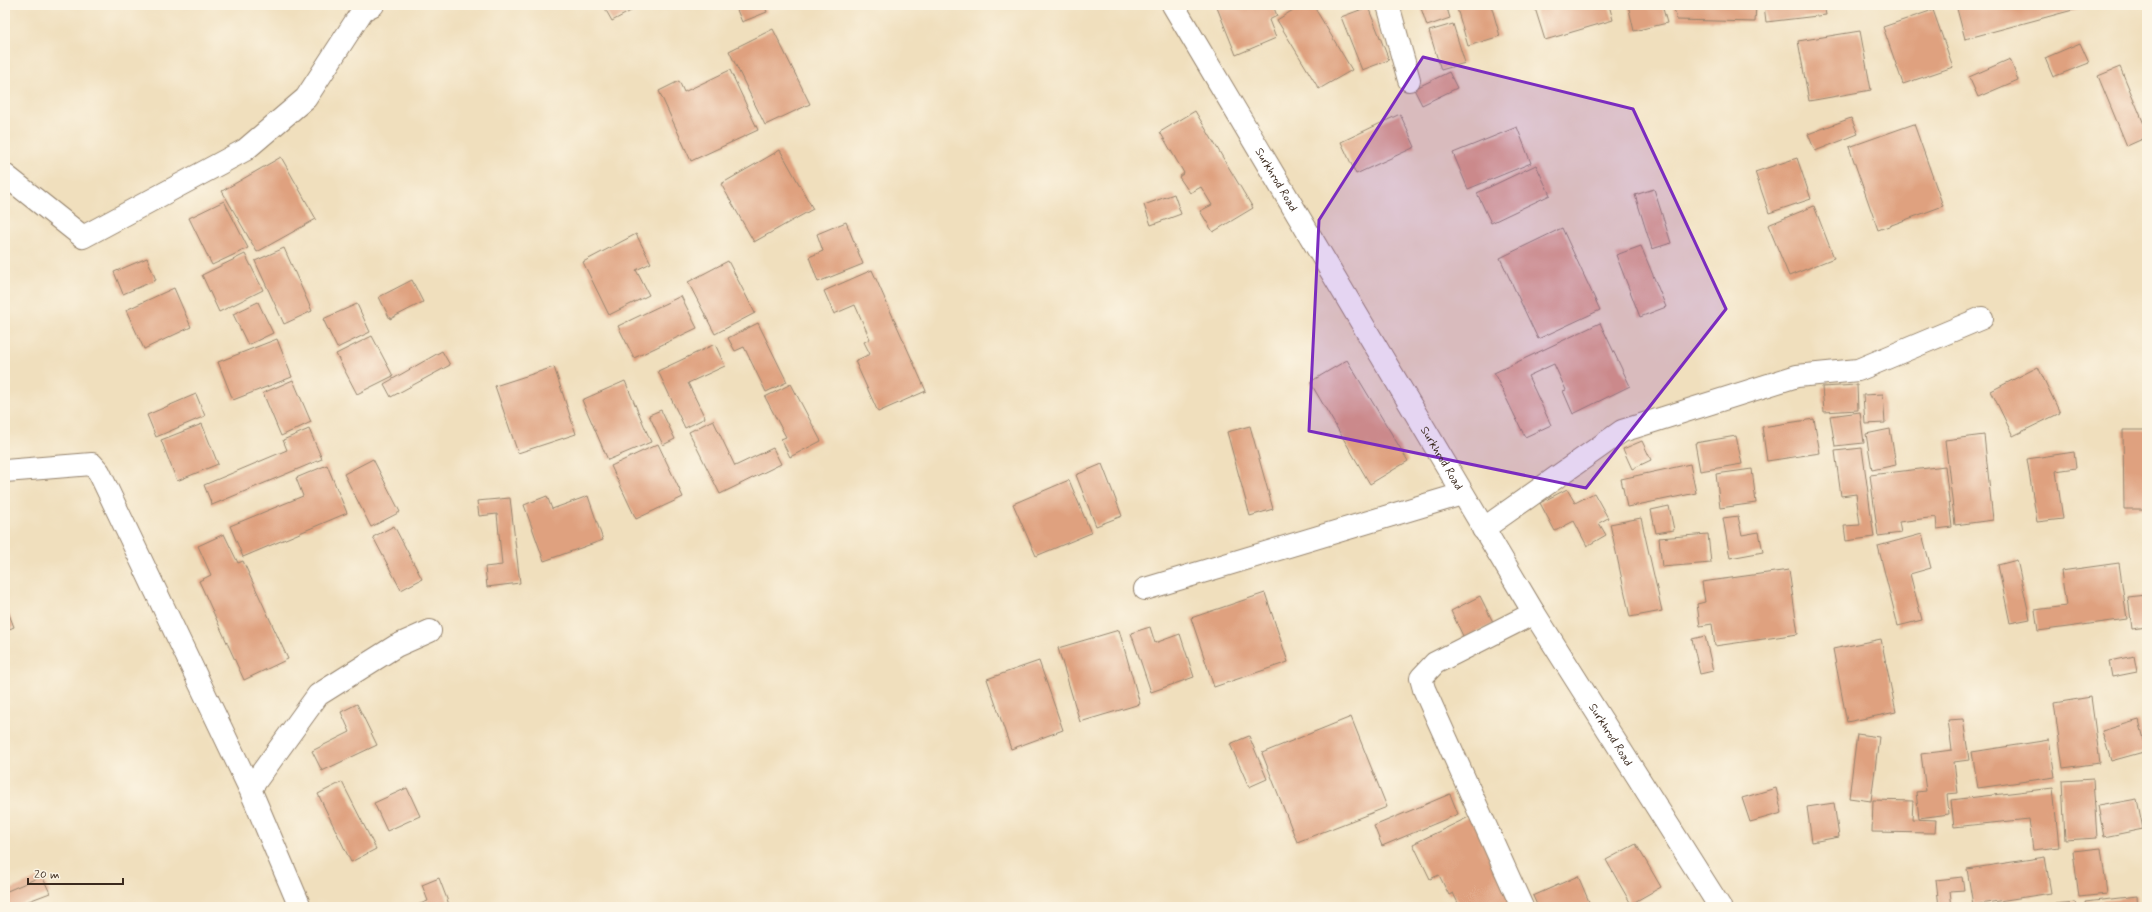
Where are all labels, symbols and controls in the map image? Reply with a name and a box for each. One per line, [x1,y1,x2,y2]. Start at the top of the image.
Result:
street label: Surkhrod Road [1251,145,1301,215]
street label: Surkhrod Road [1416,424,1466,494]
street label: Surkhrod Road [1584,701,1636,770]
scale bar [28,860,123,886]
text: 20 m [34,867,60,883]

